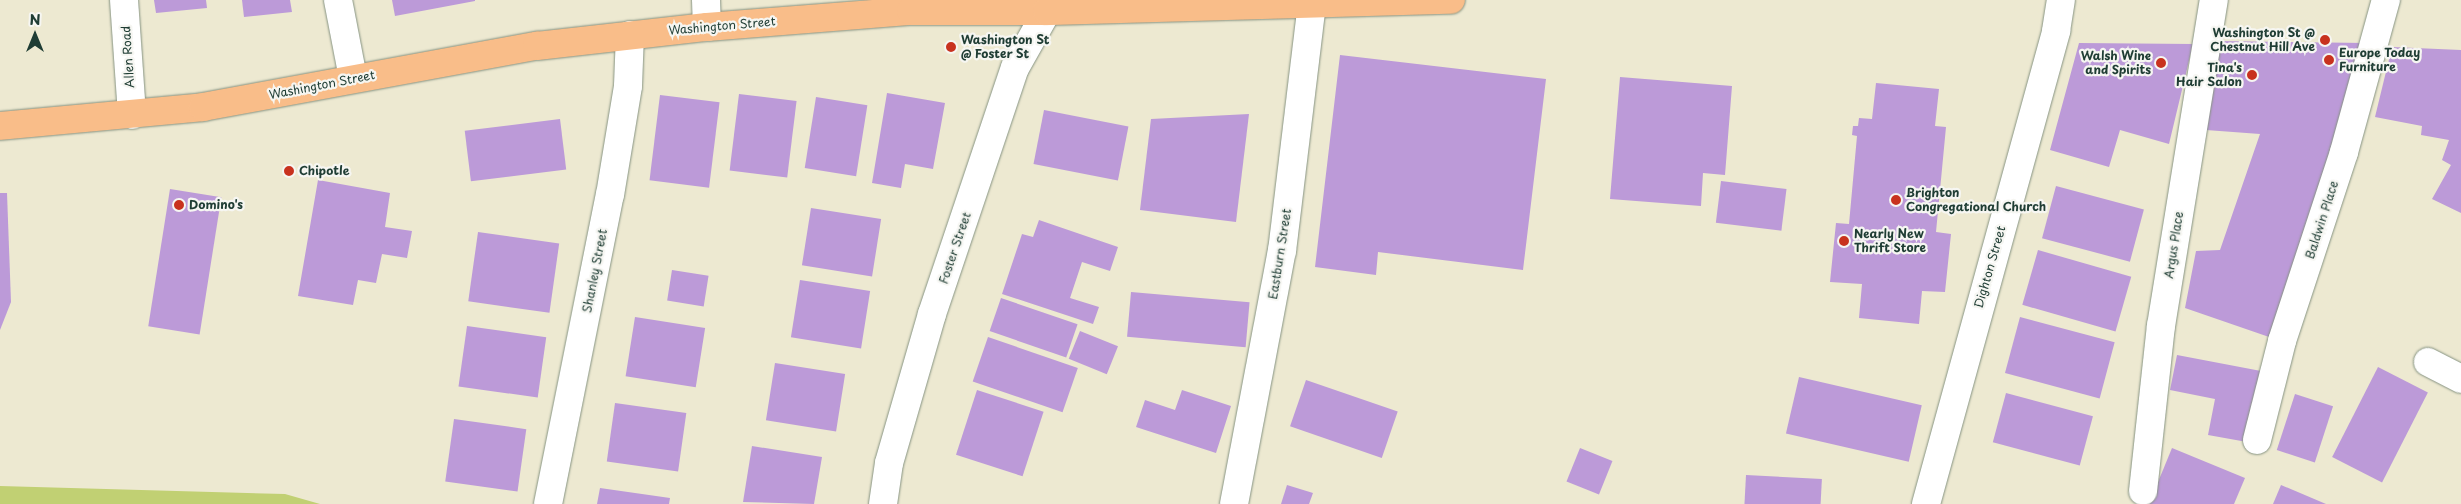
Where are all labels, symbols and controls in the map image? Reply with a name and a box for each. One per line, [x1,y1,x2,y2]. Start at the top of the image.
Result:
text: N [29,9,41,30]
north arrow [10,10,60,60]
street label: Washington Street [668,14,776,38]
street label: Allen Road [119,25,137,89]
place label: Washington St @ Chestnut Hill Ave [2210,26,2315,54]
place label: Washington St @ Foster St [961,33,1049,61]
marker: Washington St @ Chestnut Hill Ave [2319,34,2331,46]
marker: Washington St @ Foster St [945,41,957,53]
place label: Europe Today Furniture [2339,46,2421,74]
place label: Walsh Wine and Spirits [2079,49,2151,77]
marker: Europe Today Furniture [2323,54,2335,66]
marker: Walsh Wine and Spirits [2155,57,2167,69]
place label: Tina's Hair Salon [2176,61,2242,89]
street label: Washington Street [268,68,376,102]
marker: Tina's Hair Salon [2246,69,2258,81]
place label: Chipotle [299,164,349,178]
marker: Chipotle [283,165,295,177]
street label: Baldwin Place [2303,180,2341,260]
place label: Brighton Congregational Church [1906,186,2046,214]
marker: Brighton Congregational Church [1890,194,1902,206]
place label: Domino's [189,198,243,212]
marker: Domino's [173,199,185,211]
street label: Eastburn Street [1266,207,1294,301]
street label: Foster Street [936,210,974,286]
street label: Argus Place [2162,210,2186,280]
street label: Dighton Street [1971,224,2009,310]
street label: Shanley Street [580,227,610,315]
place label: Nearly New Thrift Store [1854,227,1927,255]
marker: Nearly New Thrift Store [1838,235,1850,247]

